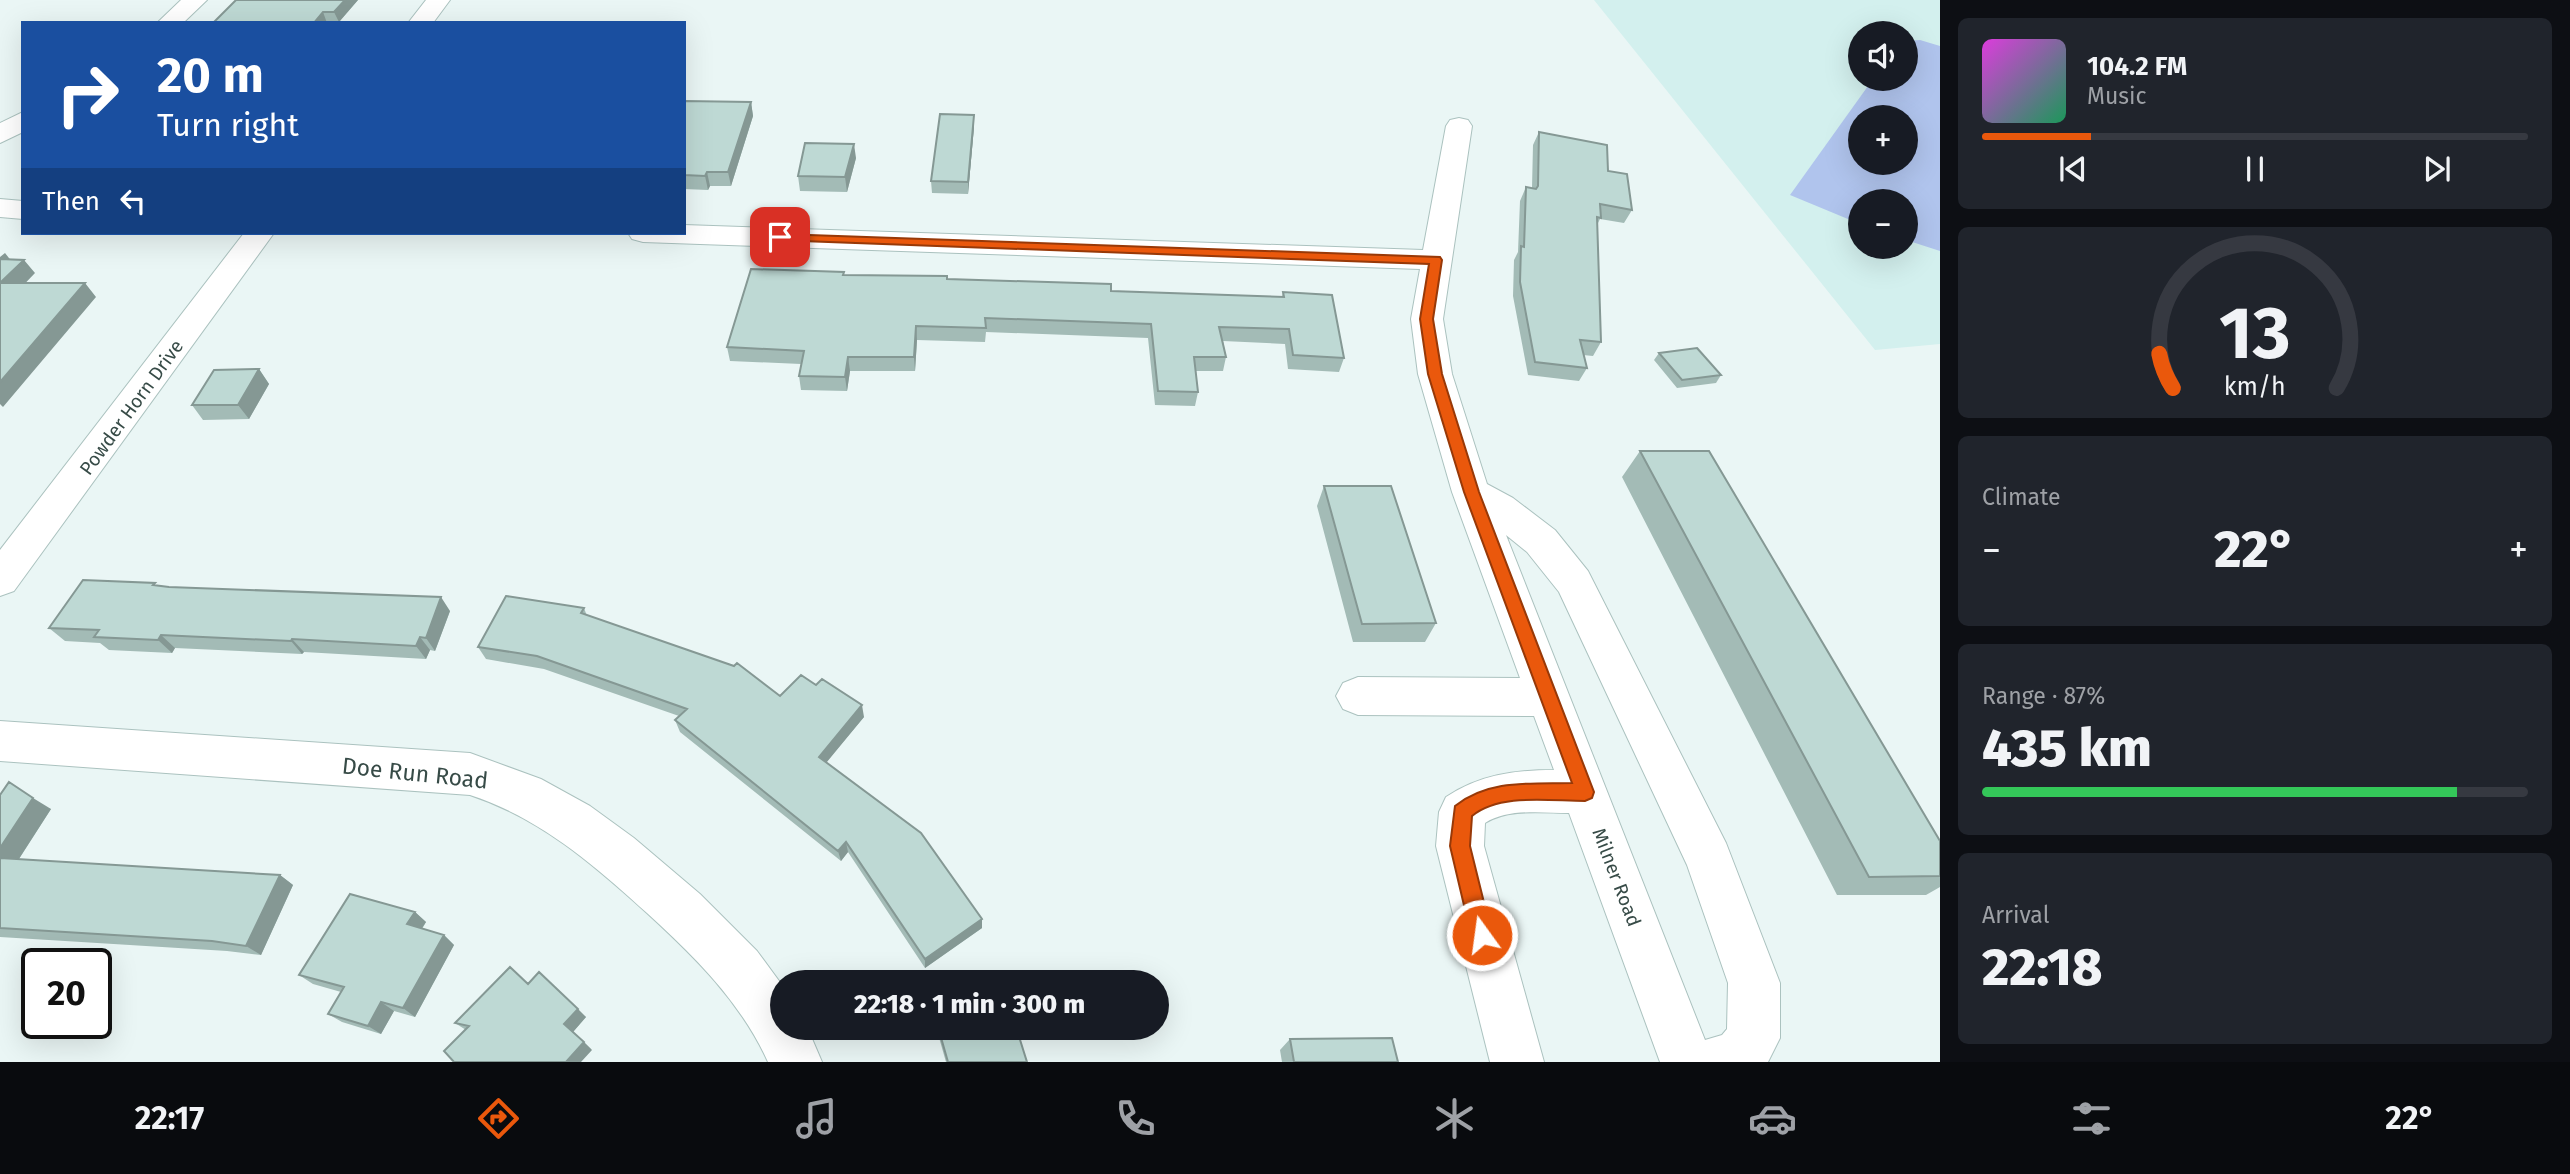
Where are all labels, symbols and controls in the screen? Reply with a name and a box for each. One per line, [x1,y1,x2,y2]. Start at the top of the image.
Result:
map controls [1848,21,1918,259]
button: sound [1848,21,1918,91]
text: 20 m [157,46,264,105]
icon: right [42,49,133,140]
text: 104.2 FM [2087,51,2187,82]
text: Music [2087,82,2147,110]
button: + [1848,105,1918,175]
text: Turn right [157,106,299,144]
icon: previous [2054,150,2092,188]
icon: pause [2236,150,2274,188]
icon: next [2418,150,2456,188]
icon: left [114,182,152,220]
text: Then [42,186,100,217]
button: − [1848,189,1918,259]
pin [750,207,810,267]
icon: arrive [761,218,799,256]
text: 13 [2219,291,2291,378]
street label: Powder Horn Drive [75,335,188,479]
text: km/h [2224,372,2286,402]
text: Climate [1982,483,2061,511]
text: 22° [2214,518,2296,581]
text: − [1982,527,2001,573]
text: + [2509,527,2528,573]
text: Range · 87% [1982,682,2105,710]
text: 435 km [1982,717,2152,780]
street label: Doe Run Road [341,751,489,795]
street label: Milner Road [1587,825,1646,930]
position arrow [1445,898,1519,972]
text: Arrival [1982,901,2049,929]
text: 22:18 [1982,936,2102,999]
speed limit sign: 20 [21,948,112,1039]
text: 22:18 · 1 min · 300 m [854,989,1085,1020]
icon: directions [474,1094,523,1143]
icon: music [792,1094,841,1143]
icon: phone [1111,1094,1160,1143]
icon: climate [1430,1094,1479,1143]
icon: car [1748,1094,1797,1143]
icon: filters [2067,1094,2116,1143]
text: 22:17 [135,1099,204,1137]
text: 22° [2385,1099,2435,1137]

